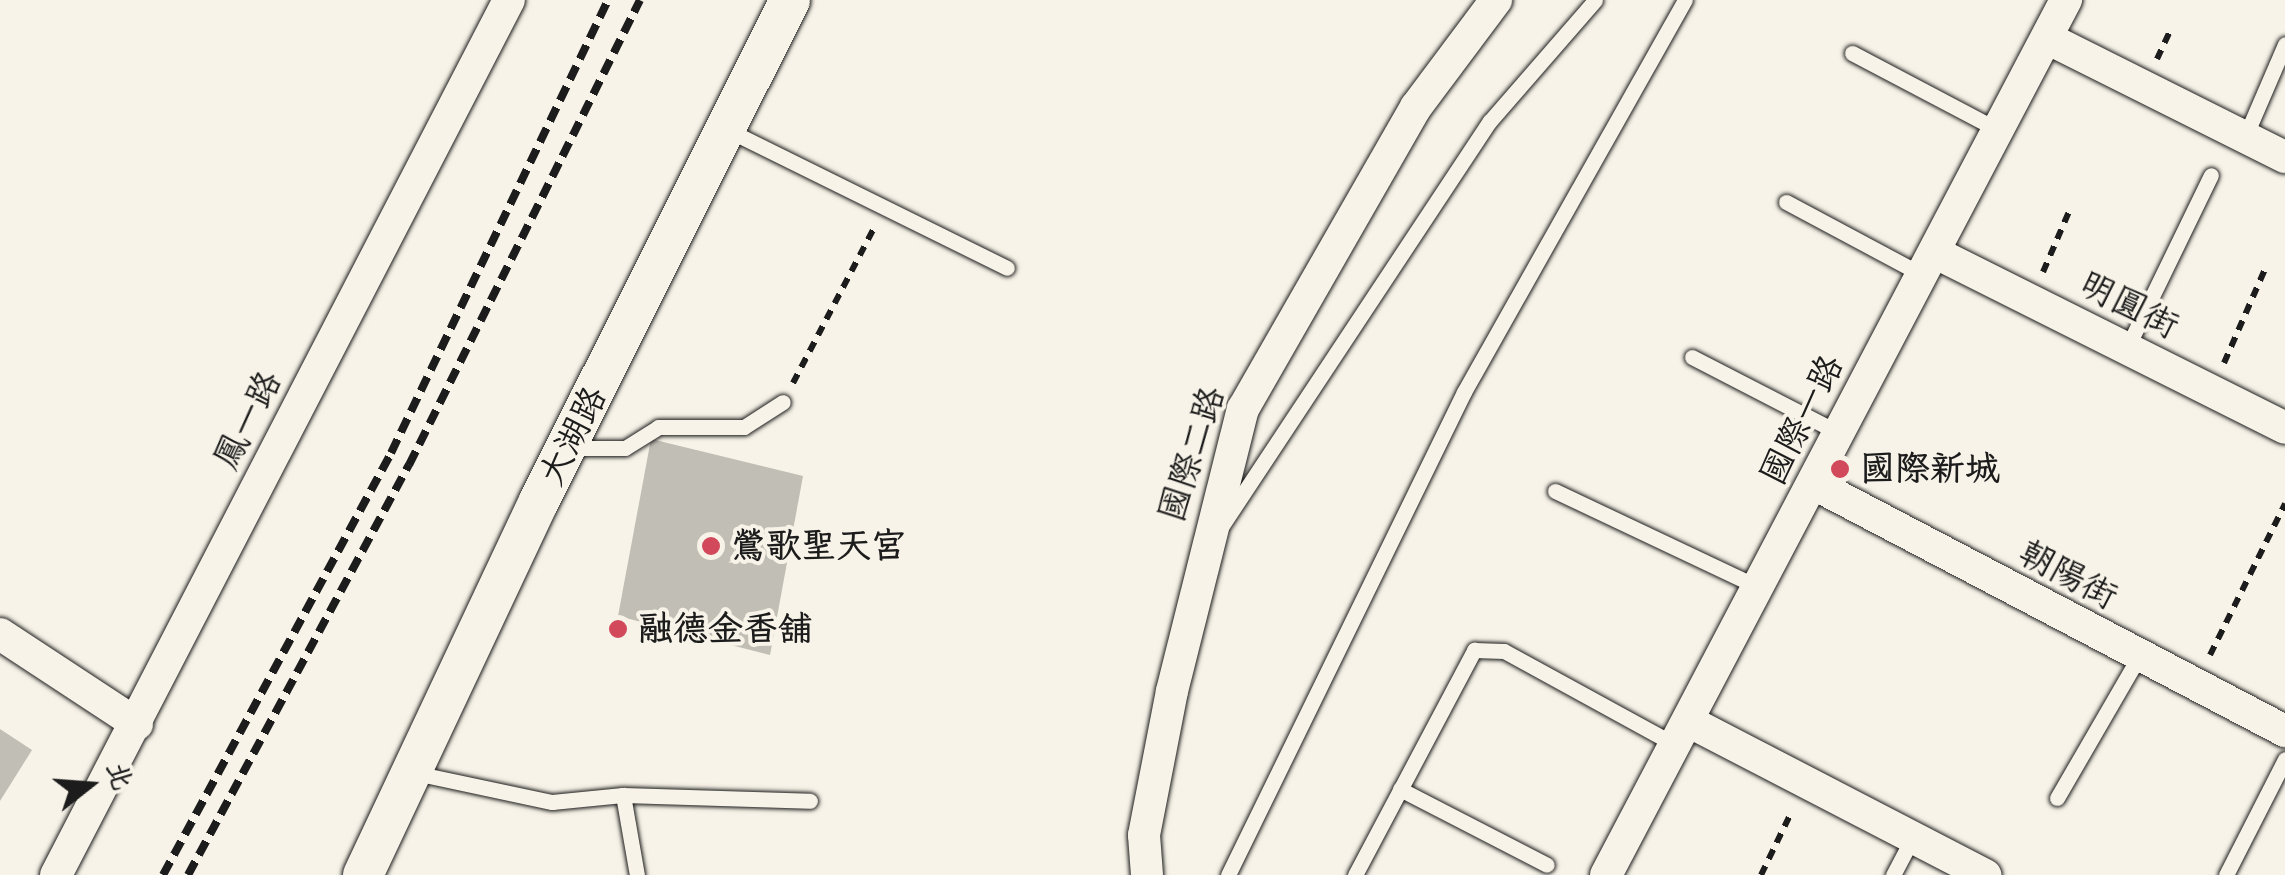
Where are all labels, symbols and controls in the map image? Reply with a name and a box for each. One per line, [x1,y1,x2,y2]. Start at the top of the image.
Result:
street label: 明圓街 [2073,262,2185,348]
street label: 國際一路 [1752,348,1852,492]
street label: 鳳一路 [205,364,291,476]
street label: 大湖路 [530,380,616,492]
street label: 國際二路 [1150,381,1234,527]
place label: 國際新城 [1860,448,2000,490]
marker: 國際新城 [1829,458,1851,480]
place label: 鶯歌聖天宮 [731,525,906,567]
street label: 朝陽街 [2012,532,2124,618]
marker: 鶯歌聖天宮 [700,535,722,557]
place label: 融德金香舖 [638,608,813,650]
marker: 融德金香舖 [607,618,629,640]
north arrow [40,735,140,835]
text: 北 [98,758,140,795]

